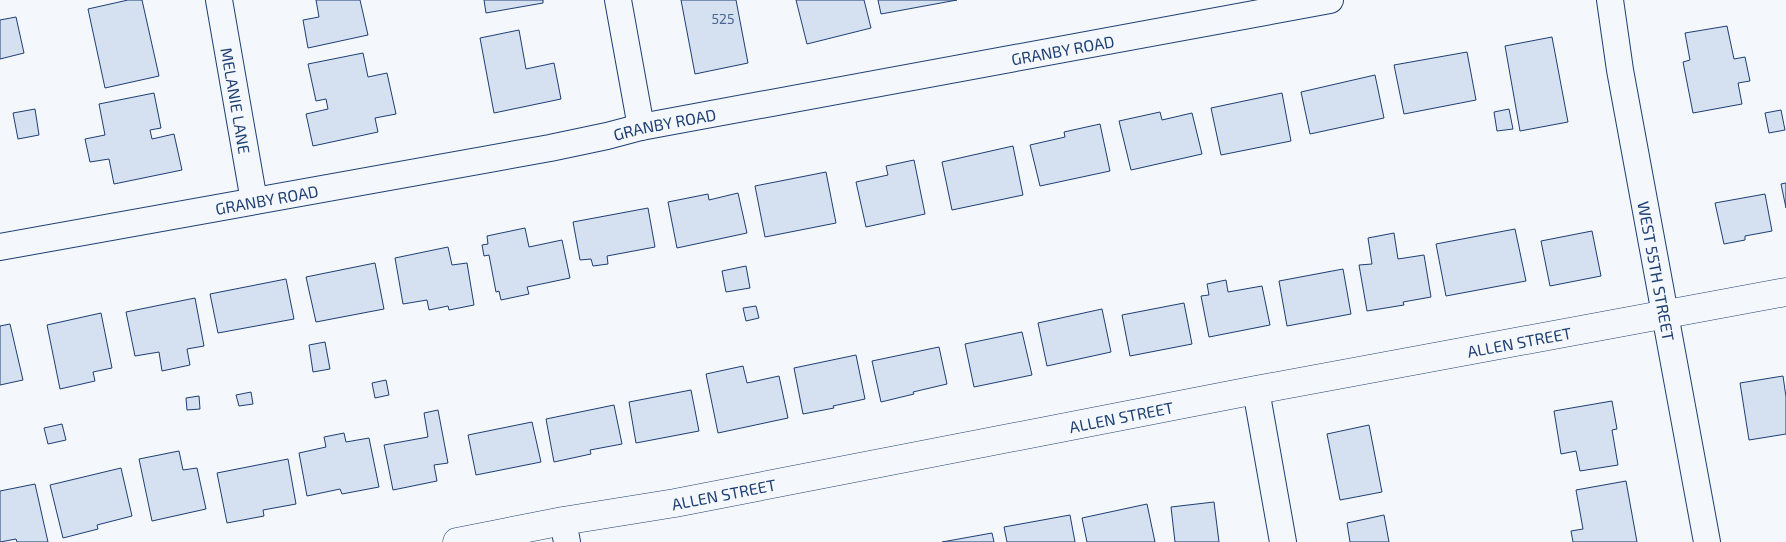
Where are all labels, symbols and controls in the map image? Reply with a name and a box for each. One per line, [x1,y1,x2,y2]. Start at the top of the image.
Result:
house number: 525 [712,10,734,27]
street label: GRANBY ROAD [1010,30,1116,68]
street label: MELANIE LANE [218,46,255,155]
street label: GRANBY ROAD [611,104,717,143]
street label: GRANBY ROAD [214,180,320,218]
street label: WEST 55TH STREET [1635,199,1679,342]
street label: ALLEN STREET [1465,322,1573,360]
street label: ALLEN STREET [1067,397,1175,436]
street label: ALLEN STREET [670,474,777,513]

